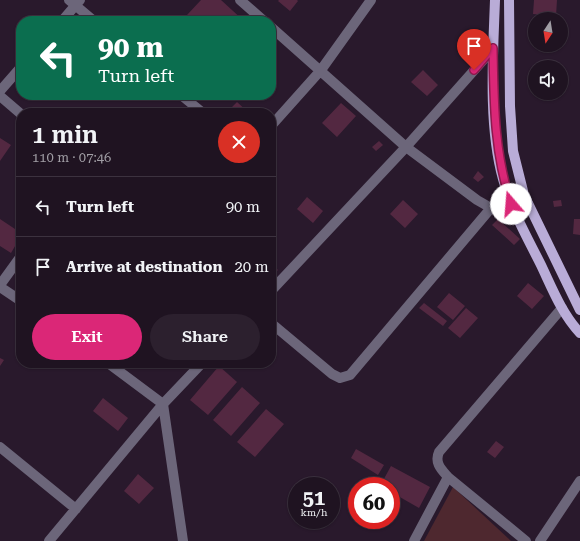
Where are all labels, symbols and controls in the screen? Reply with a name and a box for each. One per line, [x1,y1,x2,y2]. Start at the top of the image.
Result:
north arrow [528,12,568,52]
map controls [528,12,568,100]
pin [457,29,491,70]
text: 90 m [98,31,163,64]
icon: left [32,32,84,84]
icon: arrive [463,35,485,57]
button: sound [528,60,568,100]
text: Turn left [98,65,174,86]
text: 1 min [32,121,98,149]
button: close [218,121,260,163]
text: 110 m · 07:46 [32,150,111,165]
position arrow [490,183,532,225]
icon: left [32,196,54,218]
text: Turn left [66,198,134,216]
text: 90 m [226,198,260,216]
icon: arrive [32,256,54,278]
text: Arrive at destination [66,258,222,276]
text: 20 m [234,258,269,276]
button: Exit [32,314,142,360]
button: Share [150,314,260,360]
speed limit sign: 60 [348,477,400,529]
text: 51 [303,486,325,510]
text: km/h [301,507,327,518]

